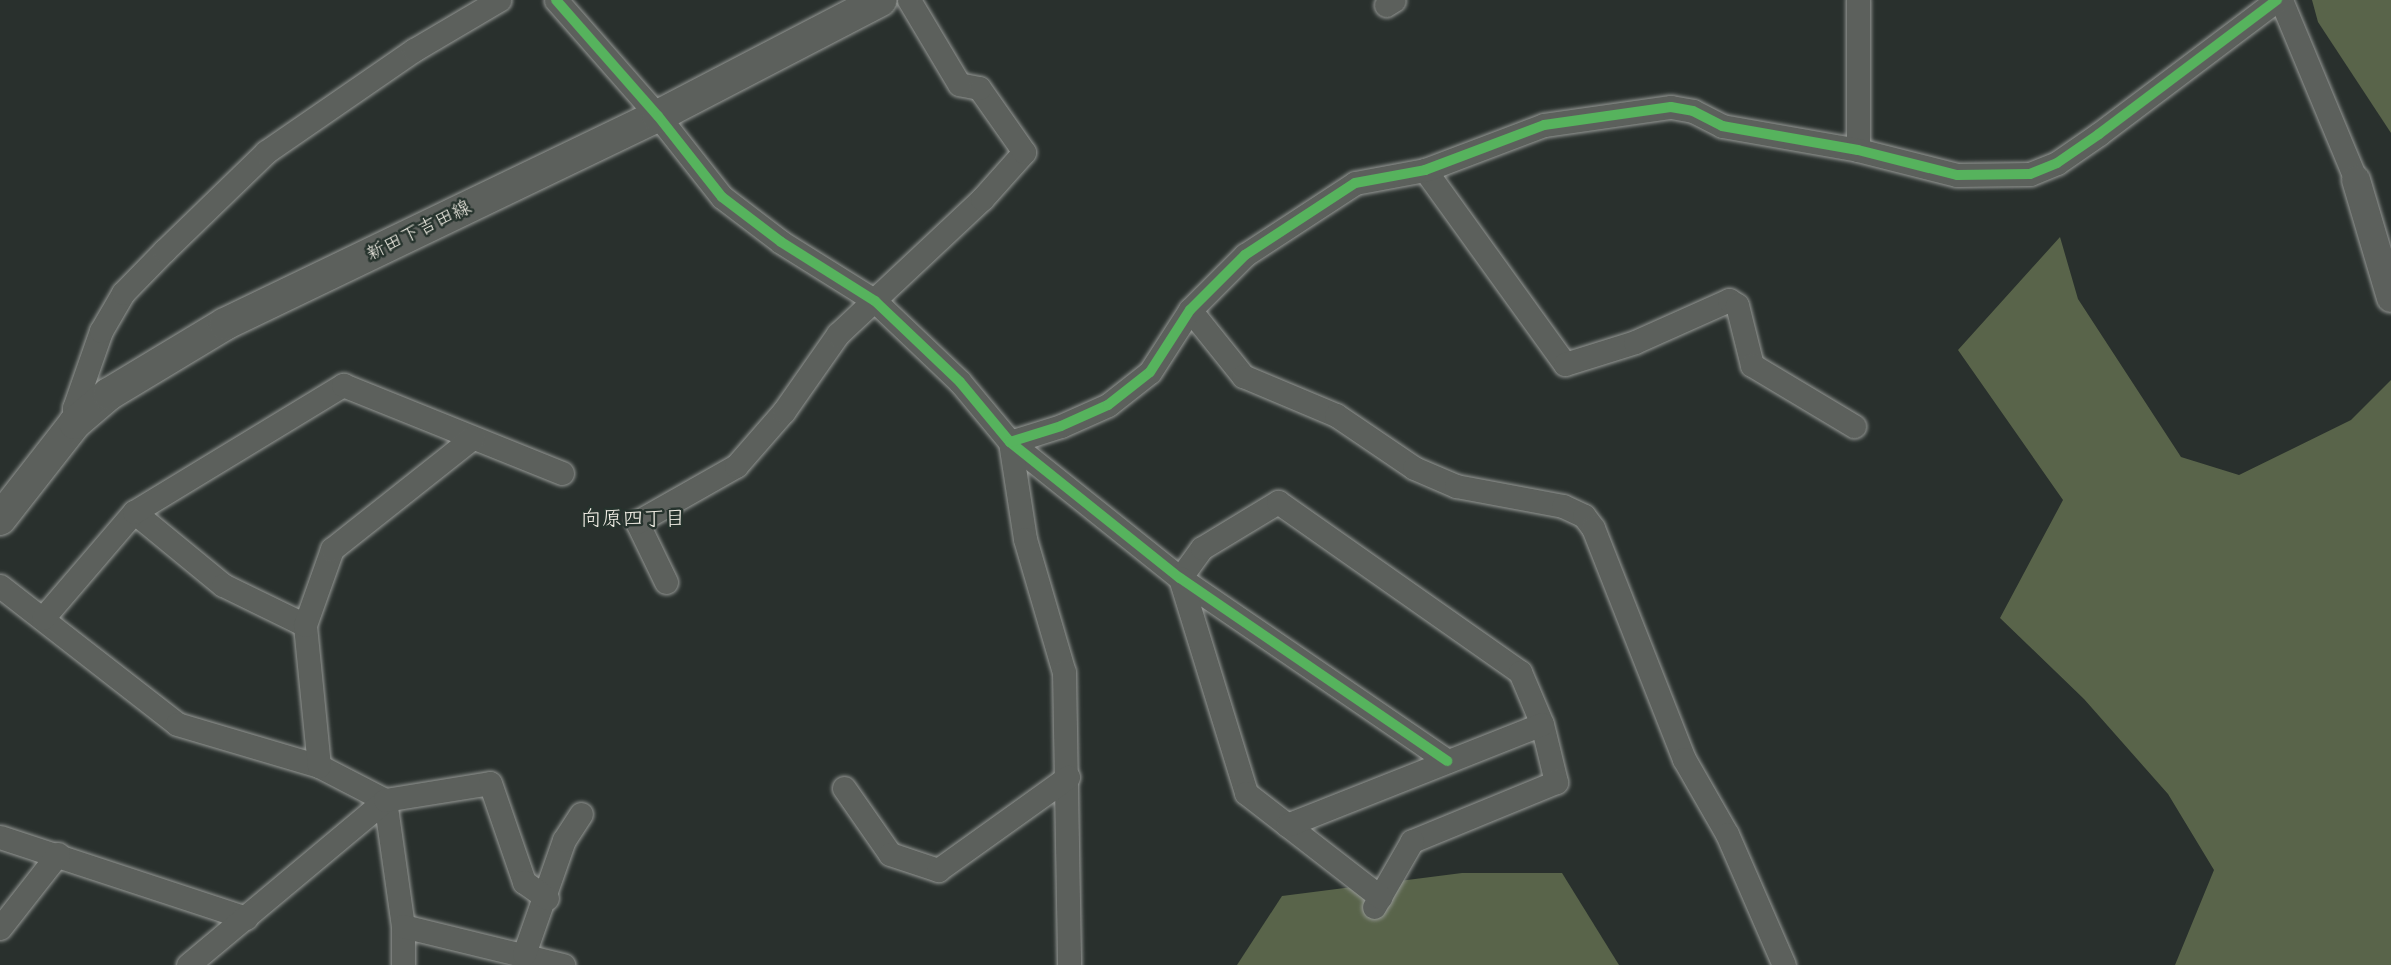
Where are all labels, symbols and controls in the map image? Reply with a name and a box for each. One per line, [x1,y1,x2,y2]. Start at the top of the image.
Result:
street label: 新田下吉田線 [363,196,475,266]
district label: 向原四丁目 [581,506,685,532]

